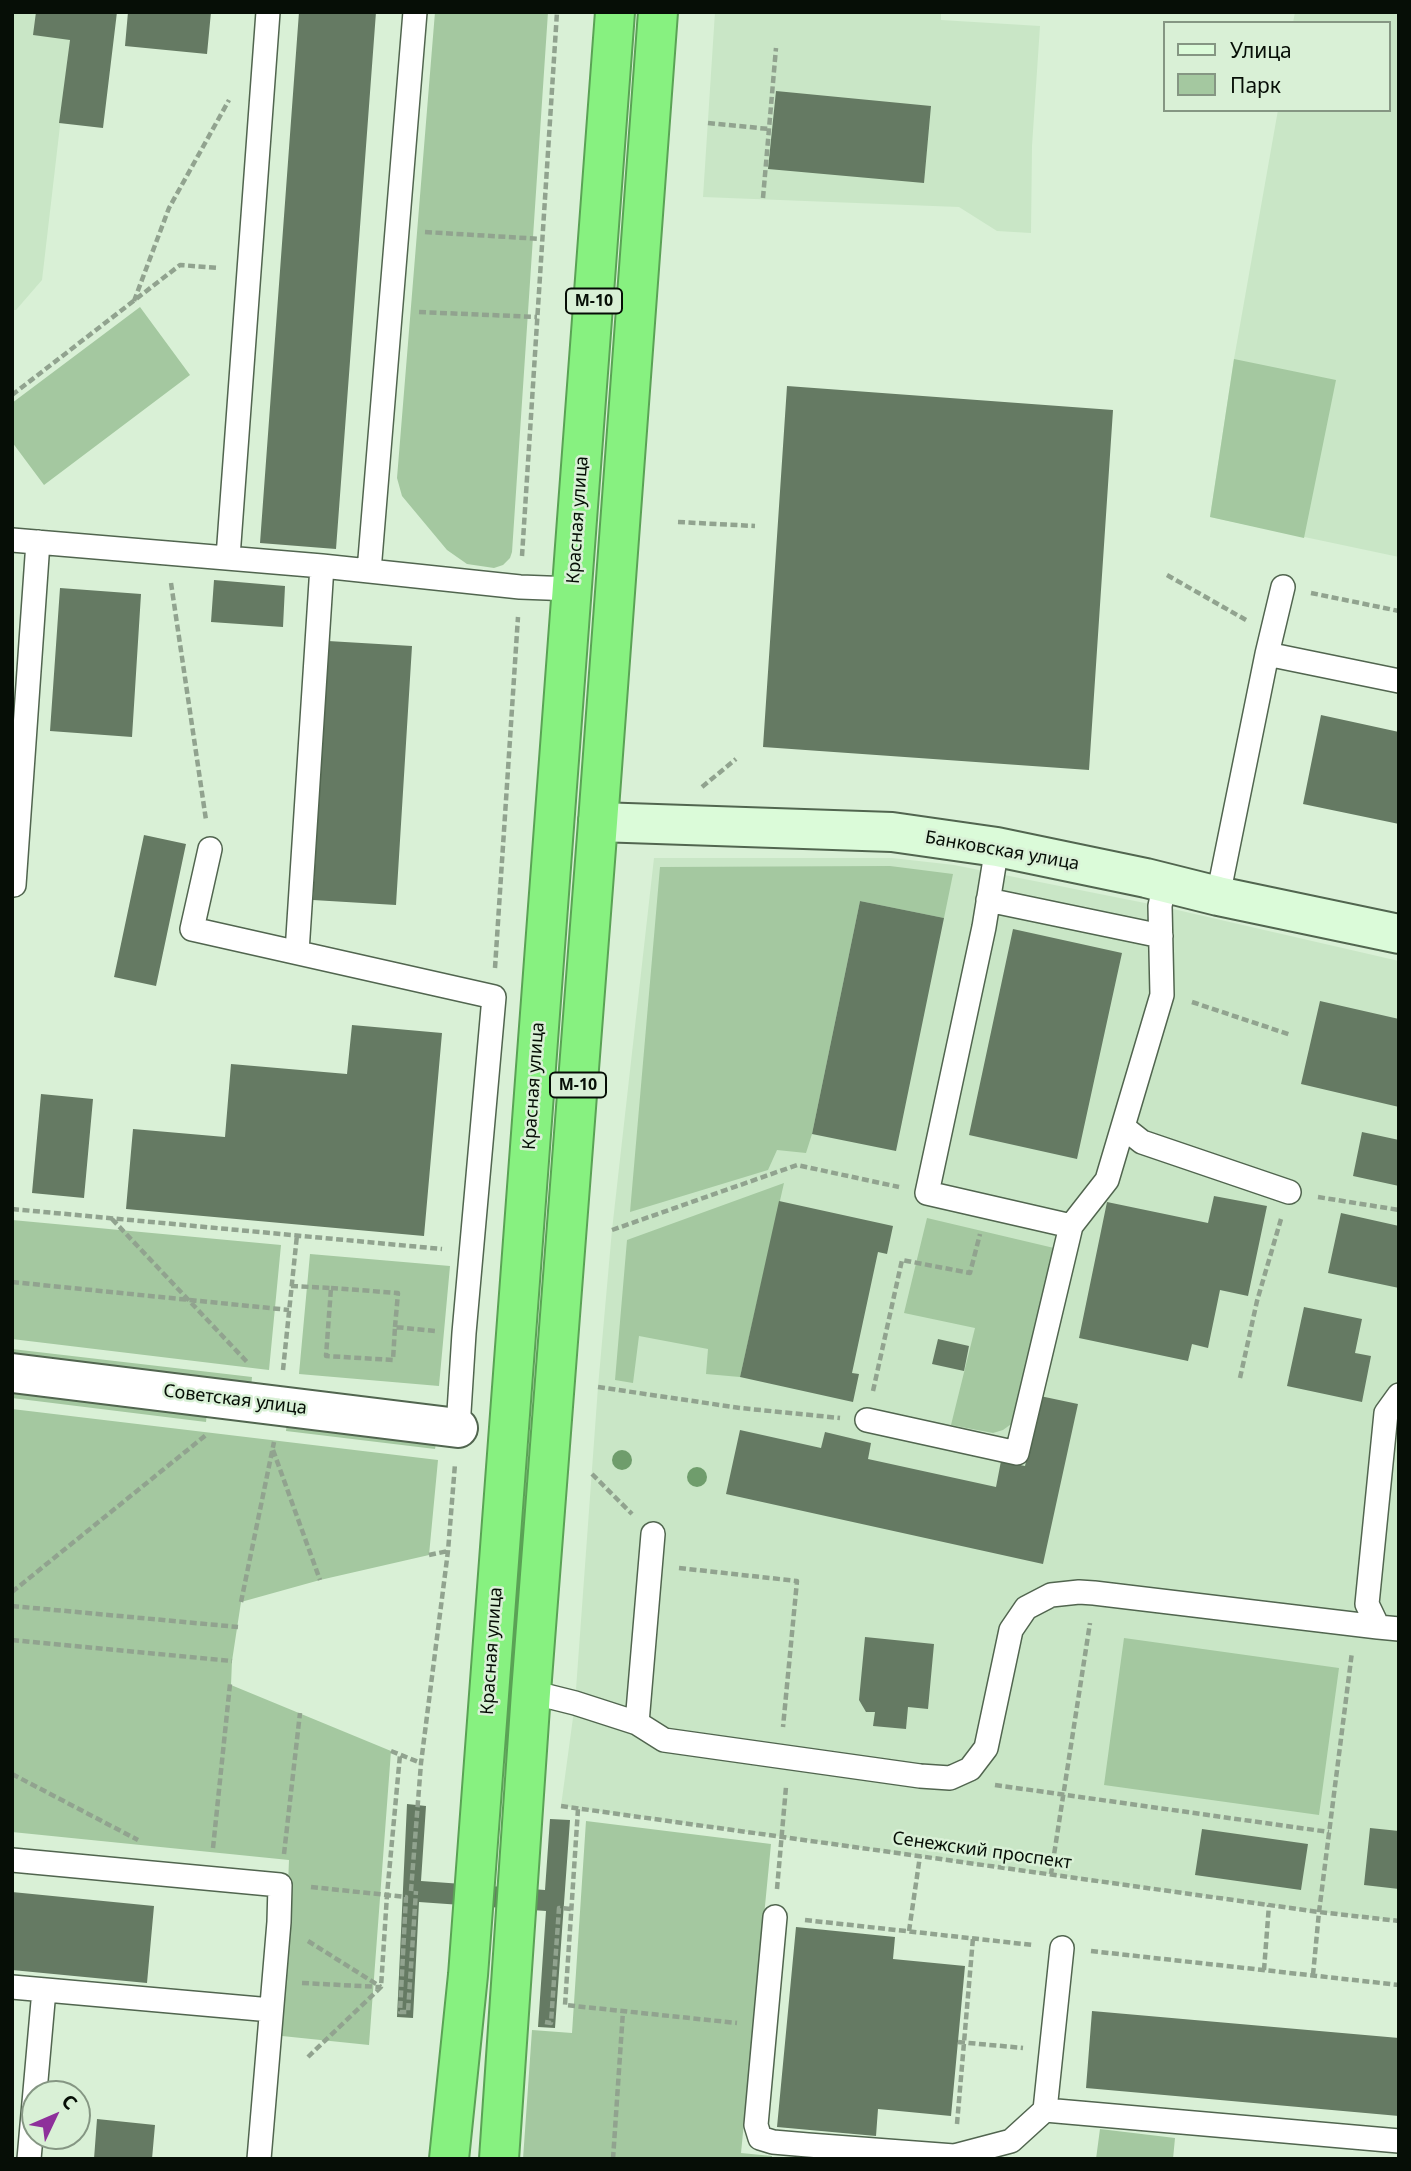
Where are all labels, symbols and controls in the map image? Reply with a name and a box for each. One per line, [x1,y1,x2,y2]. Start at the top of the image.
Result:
legend [1162,21,1390,112]
text: Улица [1230,36,1292,64]
text: Парк [1230,71,1281,99]
road number: М-10 [566,288,622,314]
street label: Красная улица [563,455,593,585]
street label: Банковская улица [923,827,1081,875]
street label: Красная улица [519,1021,549,1151]
road number: М-10 [550,1072,606,1098]
street label: Советская улица [162,1380,308,1420]
street label: Красная улица [477,1586,507,1716]
street label: Сенежский проспект [891,1828,1073,1874]
north arrow [21,2080,91,2150]
text: С [56,2088,83,2115]

